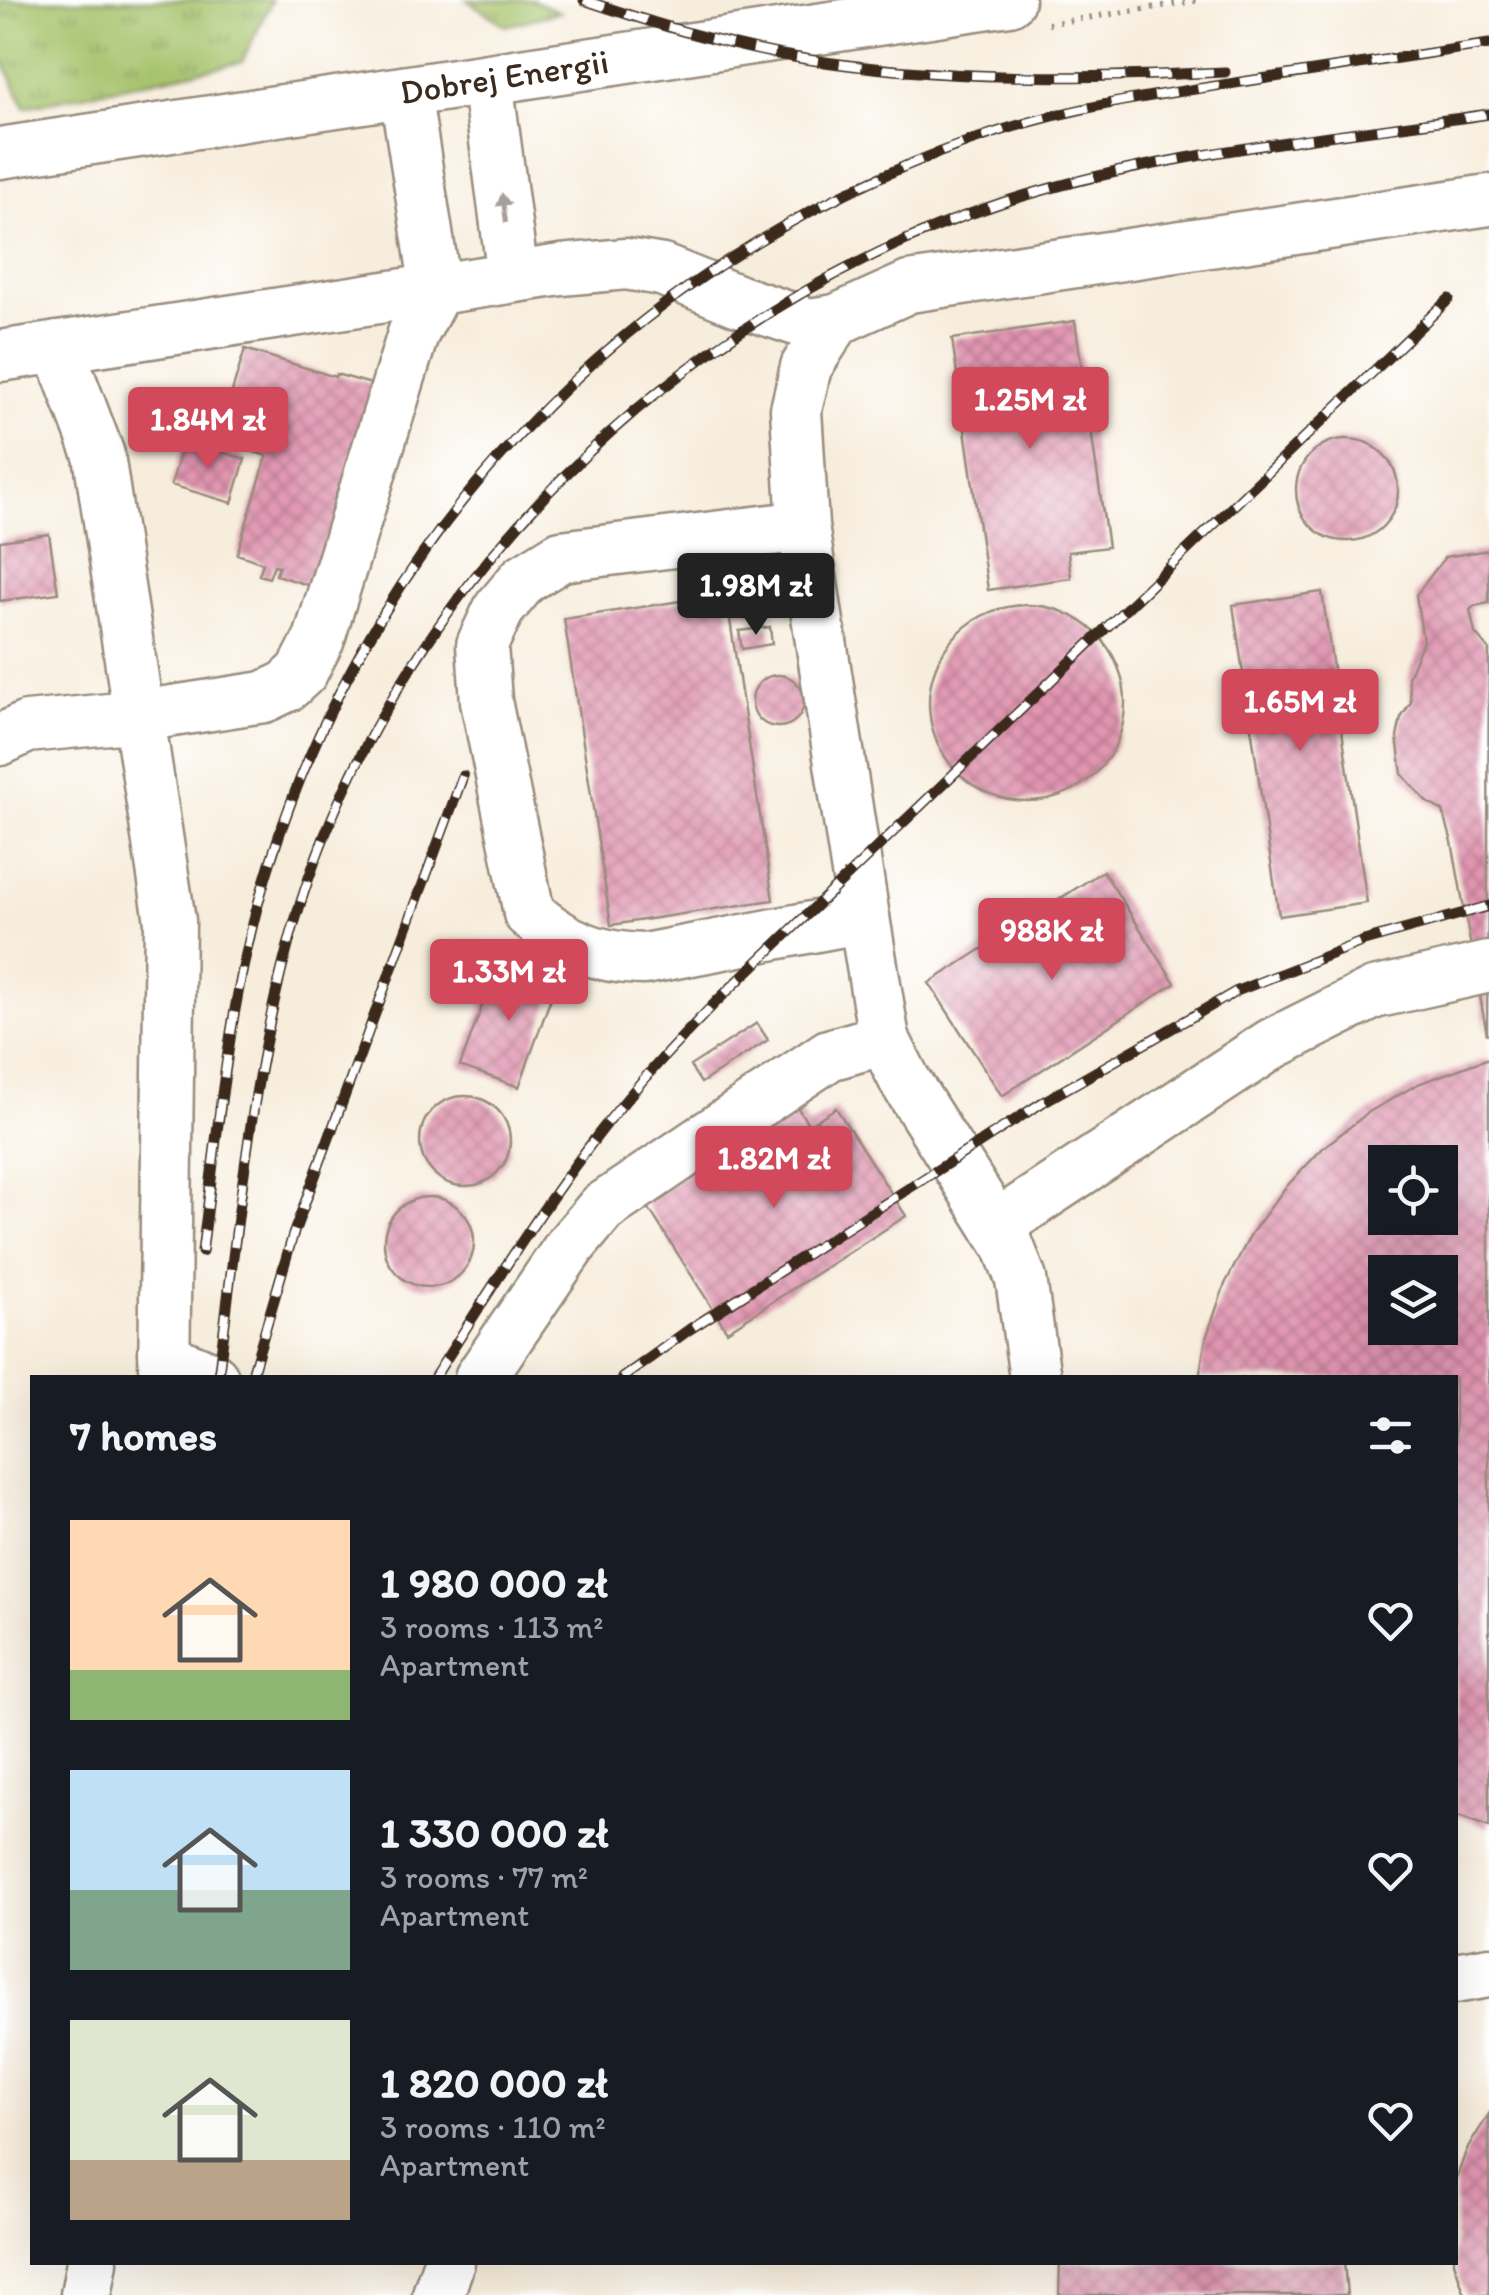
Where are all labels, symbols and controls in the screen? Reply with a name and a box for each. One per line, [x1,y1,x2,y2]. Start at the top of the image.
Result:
street label: Dobrej Energii [397,40,611,113]
one-way arrow [495,191,511,223]
pin: 1.25M zł [927,367,1133,452]
text: 1.25M zł [974,380,1086,418]
pin: 1.84M zł [105,387,311,472]
text: 1.84M zł [150,400,266,438]
pin: 1.98M zł [653,553,859,638]
text: 1.98M zł [699,566,813,604]
pin: 1.65M zł [1197,669,1403,754]
text: 1.65M zł [1244,682,1356,720]
pin: 988K zł [960,898,1144,983]
text: 988K zł [1000,911,1104,949]
pin: 1.33M zł [406,939,612,1024]
text: 1.33M zł [452,952,566,990]
pin: 1.82M zł [671,1126,877,1211]
text: 1.82M zł [717,1139,831,1177]
map controls [1368,1145,1458,1345]
button: locate [1368,1145,1458,1235]
button: layers [1368,1255,1458,1345]
icon: filters [1363,1408,1418,1463]
text: 7 homes [70,1410,217,1461]
text: 1 980 000 zł [380,1557,608,1608]
icon: home [150,1560,270,1680]
icon: heart [1363,1593,1418,1648]
text: 3 rooms · 113 m² [380,1608,603,1646]
text: Apartment [380,1646,529,1684]
text: 1 330 000 zł [380,1807,609,1858]
icon: home [150,1810,270,1930]
icon: heart [1363,1843,1418,1898]
text: 3 rooms · 77 m² [380,1858,588,1896]
text: Apartment [380,1896,529,1934]
text: 1 820 000 zł [380,2057,608,2108]
icon: home [150,2060,270,2180]
icon: heart [1363,2093,1418,2148]
text: 3 rooms · 110 m² [380,2108,606,2146]
text: Apartment [380,2146,529,2184]

